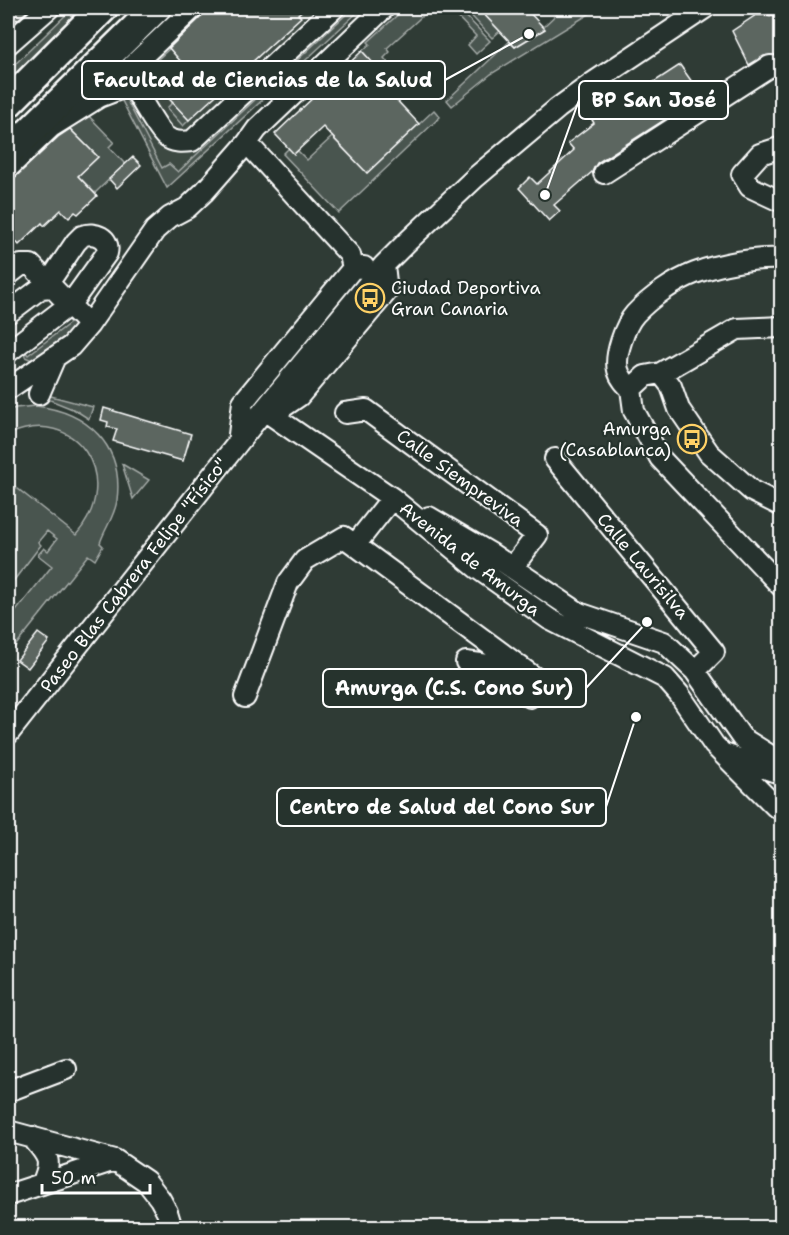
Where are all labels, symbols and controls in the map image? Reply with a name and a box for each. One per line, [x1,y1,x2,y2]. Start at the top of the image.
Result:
callout: Facultad de Ciencias de la Salud [82,61,445,99]
text: Facultad de Ciencias de la Salud [93,67,433,93]
callout: BP San José [579,81,728,119]
text: BP San José [591,87,717,113]
place label: Ciudad Deportiva Gran Canaria [391,276,541,321]
bus stop icon: Ciudad Deportiva Gran Canaria [354,282,386,314]
place label: Amurga (Casablanca) [559,417,671,462]
bus stop icon: Amurga (Casablanca) [676,423,708,455]
street label: Calle Siempreviva [392,424,528,532]
street label: Paseo Blas Cabrera Felipe "Físico" [35,453,233,697]
street label: Avenida de Amurga [395,496,545,622]
street label: Calle Laurisilva [592,508,694,624]
callout: Amurga (C.S. Cono Sur) [323,669,586,707]
text: Amurga (C.S. Cono Sur) [335,675,573,701]
callout: Centro de Salud del Cono Sur [277,788,606,826]
text: Centro de Salud del Cono Sur [289,794,595,820]
scale bar [42,1157,150,1195]
text: 50 m [51,1166,96,1190]

